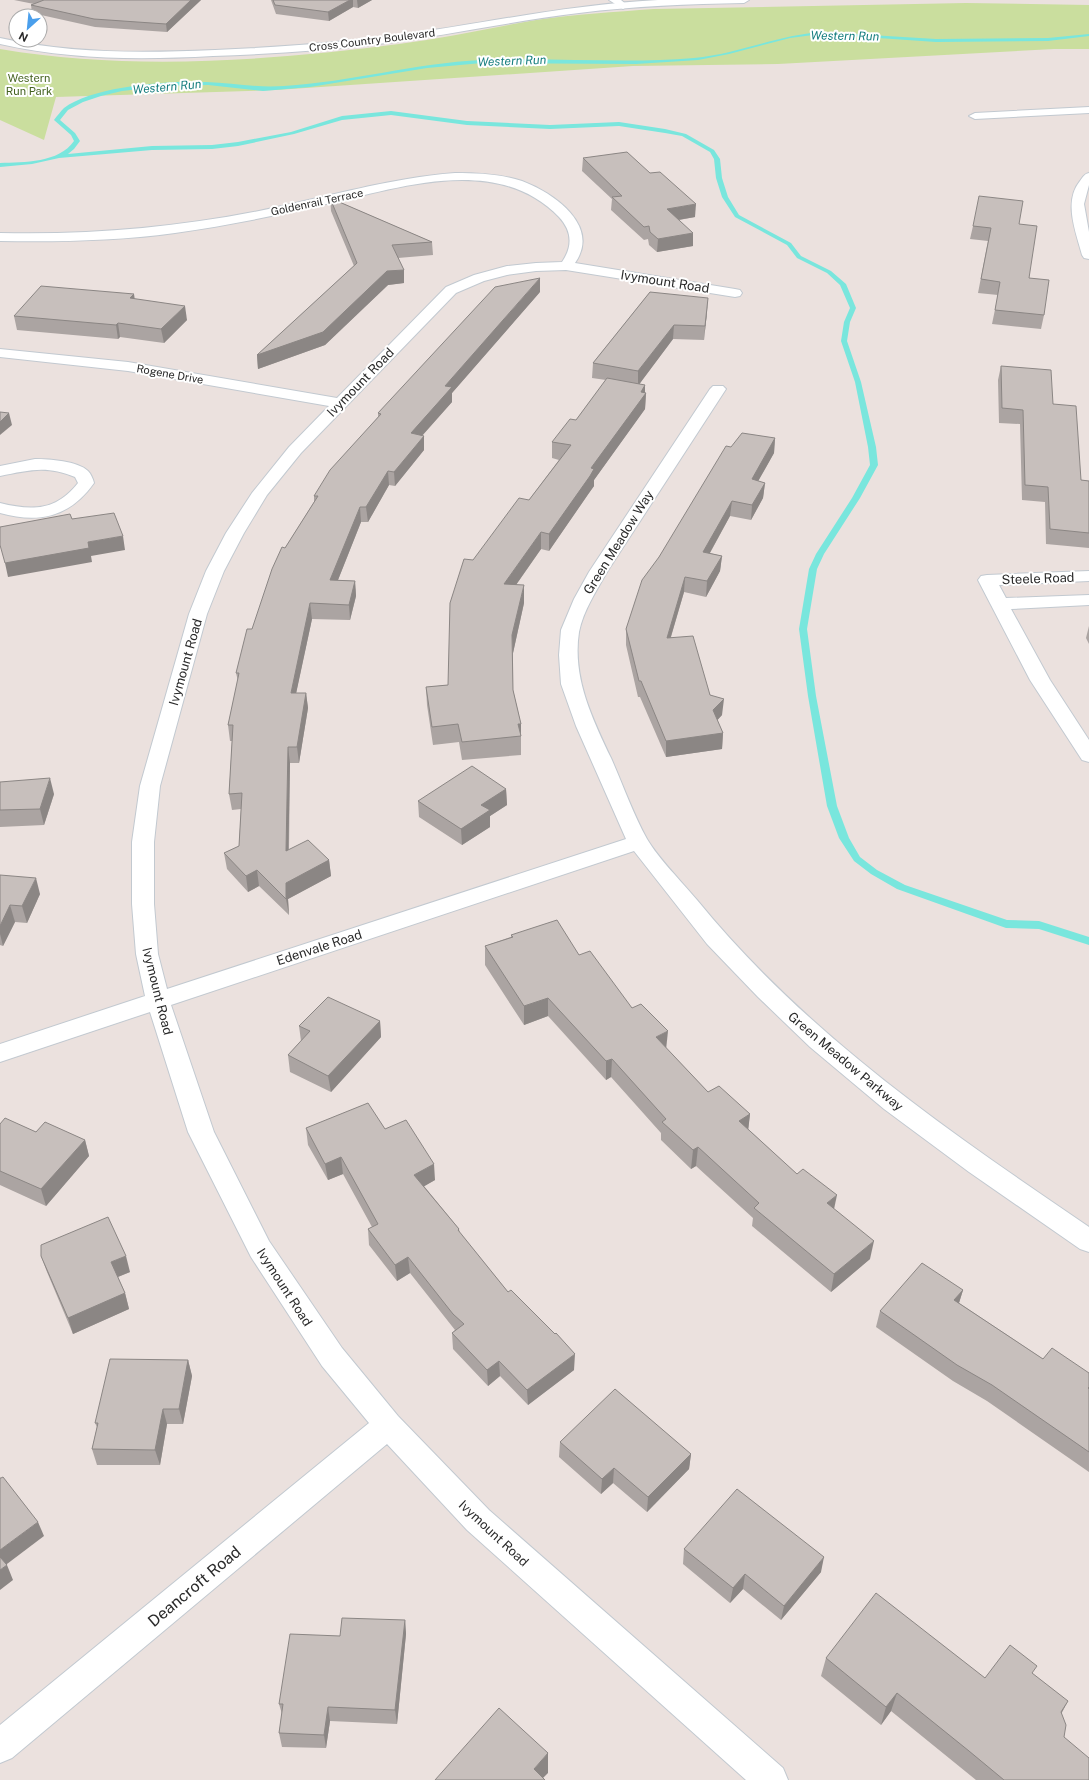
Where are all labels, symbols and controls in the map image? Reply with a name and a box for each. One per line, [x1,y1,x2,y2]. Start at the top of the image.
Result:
north arrow [8,8,48,48]
street label: Cross Country Boulevard [308,26,436,54]
water label: Western Run [811,28,880,44]
text: N [17,30,30,44]
water label: Western Run [477,53,547,69]
park label: Western Run Park [6,72,52,97]
water label: Western Run [132,77,202,97]
street label: Goldenrail Terrace [270,186,364,218]
street label: Ivymount Road [619,267,710,296]
street label: Ivymount Road [324,345,397,420]
street label: Rogene Drive [136,362,204,386]
street label: Green Meadow Way [580,488,656,597]
street label: Steele Road [1001,570,1075,587]
street label: Ivymount Road [166,617,205,707]
street label: Edenvale Road [275,927,364,968]
street label: Ivymount Road [139,946,176,1036]
street label: Green Meadow Parkway [785,1009,906,1114]
street label: Ivymount Road [254,1246,315,1329]
street label: Ivymount Road [456,1497,532,1569]
street label: Deancroft Road [144,1542,245,1631]

